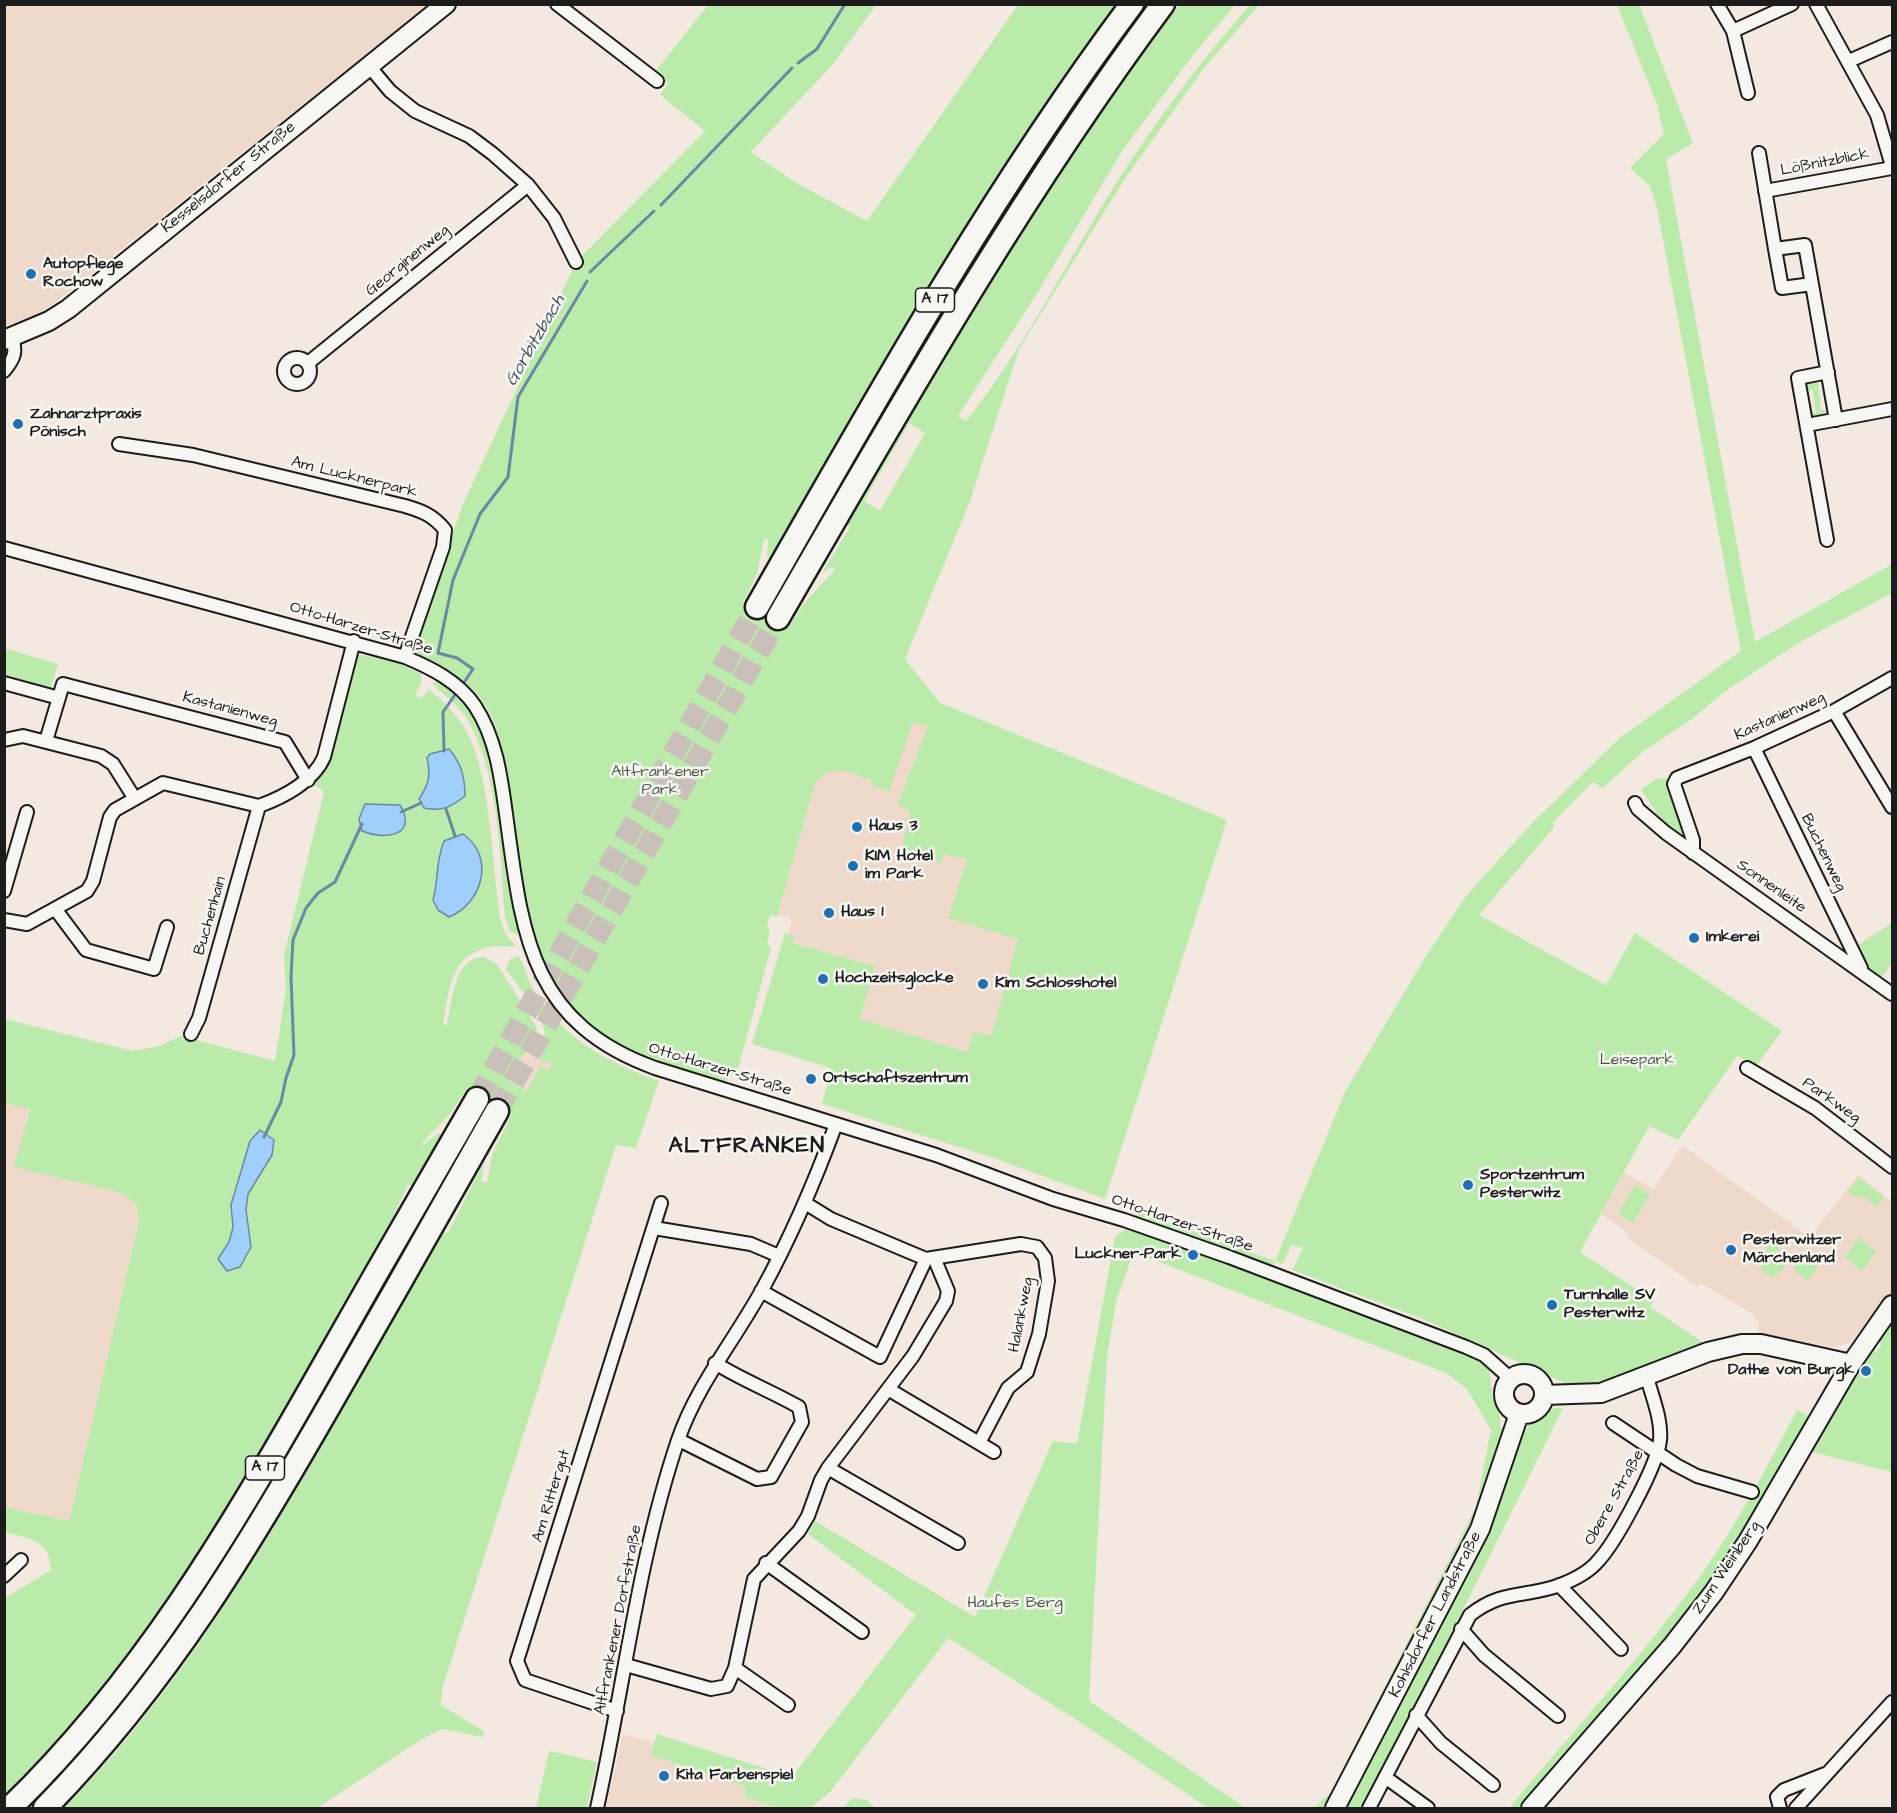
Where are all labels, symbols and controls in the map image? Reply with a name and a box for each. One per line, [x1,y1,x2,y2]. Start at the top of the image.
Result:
street label: Kesselsdorfer Straße [158,118,300,238]
street label: Lößnitzblick [1779,145,1871,181]
street label: Georginenweg [362,221,454,301]
place label: Autopflege Rochow [43,255,123,293]
marker: Autopflege Rochow [24,267,38,281]
road number: A 17 [916,288,954,312]
water label: Gorbitzbach [501,292,571,390]
place label: Zahnarztpraxis Pönisch [30,405,142,443]
marker: Zahnarztpraxis Pönisch [11,417,25,431]
street label: Am Lucknerpark [289,453,419,503]
street label: Otto-Harzer-Straße [287,598,435,660]
street label: Kastanienweg [180,688,280,732]
street label: Kastanienweg [1732,688,1828,746]
park label: Altfrankener Park [611,763,709,801]
street label: Buchenweg [1796,811,1850,895]
place label: Haus 3 [869,817,918,837]
marker: Haus 3 [850,820,864,834]
place label: KIM Hotel im Park [865,847,933,885]
street label: Sonnenleite [1732,856,1810,918]
marker: KIM Hotel im Park [846,859,860,873]
street label: Buchenhain [191,875,231,957]
place label: Haus 1 [841,903,883,923]
marker: Haus 1 [822,906,836,920]
place label: Imkerei [1706,928,1759,948]
marker: Imkerei [1687,931,1701,945]
place label: Hochzeitsglocke [835,969,954,989]
marker: Hochzeitsglocke [816,972,830,986]
place label: Kim Schlosshotel [995,974,1116,994]
marker: Kim Schlosshotel [976,977,990,991]
street label: Otto-Harzer-Straße [646,1039,794,1101]
park label: Leisepark [1600,1051,1674,1071]
place label: Ortschaftszentrum [823,1069,968,1089]
marker: Ortschaftszentrum [804,1072,818,1086]
street label: Parkweg [1798,1074,1864,1128]
district label: ALTFRANKEN [669,1134,825,1160]
place label: Sportzentrum Pesterwitz [1480,1166,1584,1204]
marker: Sportzentrum Pesterwitz [1461,1178,1475,1192]
street label: Otto-Harzer-Straße [1109,1191,1255,1257]
place label: Pesterwitzer Märchenland [1743,1231,1841,1269]
marker: Pesterwitzer Märchenland [1724,1243,1738,1257]
place label: Luckner-Park [1074,1245,1181,1265]
marker: Luckner-Park [1186,1248,1200,1262]
street label: Halankweg [1005,1276,1039,1354]
place label: Turnhalle SV Pesterwitz [1564,1286,1655,1324]
marker: Turnhalle SV Pesterwitz [1545,1298,1559,1312]
place label: Dathe von Burgk [1728,1361,1854,1381]
marker: Dathe von Burgk [1859,1364,1873,1378]
street label: Am Rittergut [529,1447,575,1545]
street label: Obere Straße [1581,1447,1649,1549]
road number: A 17 [246,1456,284,1480]
street label: Zum Weinberg [1689,1518,1765,1618]
street label: Altfrankener Dorfstraße [591,1523,647,1717]
street label: Kohlsdorfer Landstraße [1386,1529,1486,1701]
park label: Haufes Berg [967,1594,1063,1614]
place label: Kita Farbenspiel [676,1766,793,1786]
marker: Kita Farbenspiel [657,1769,671,1783]

